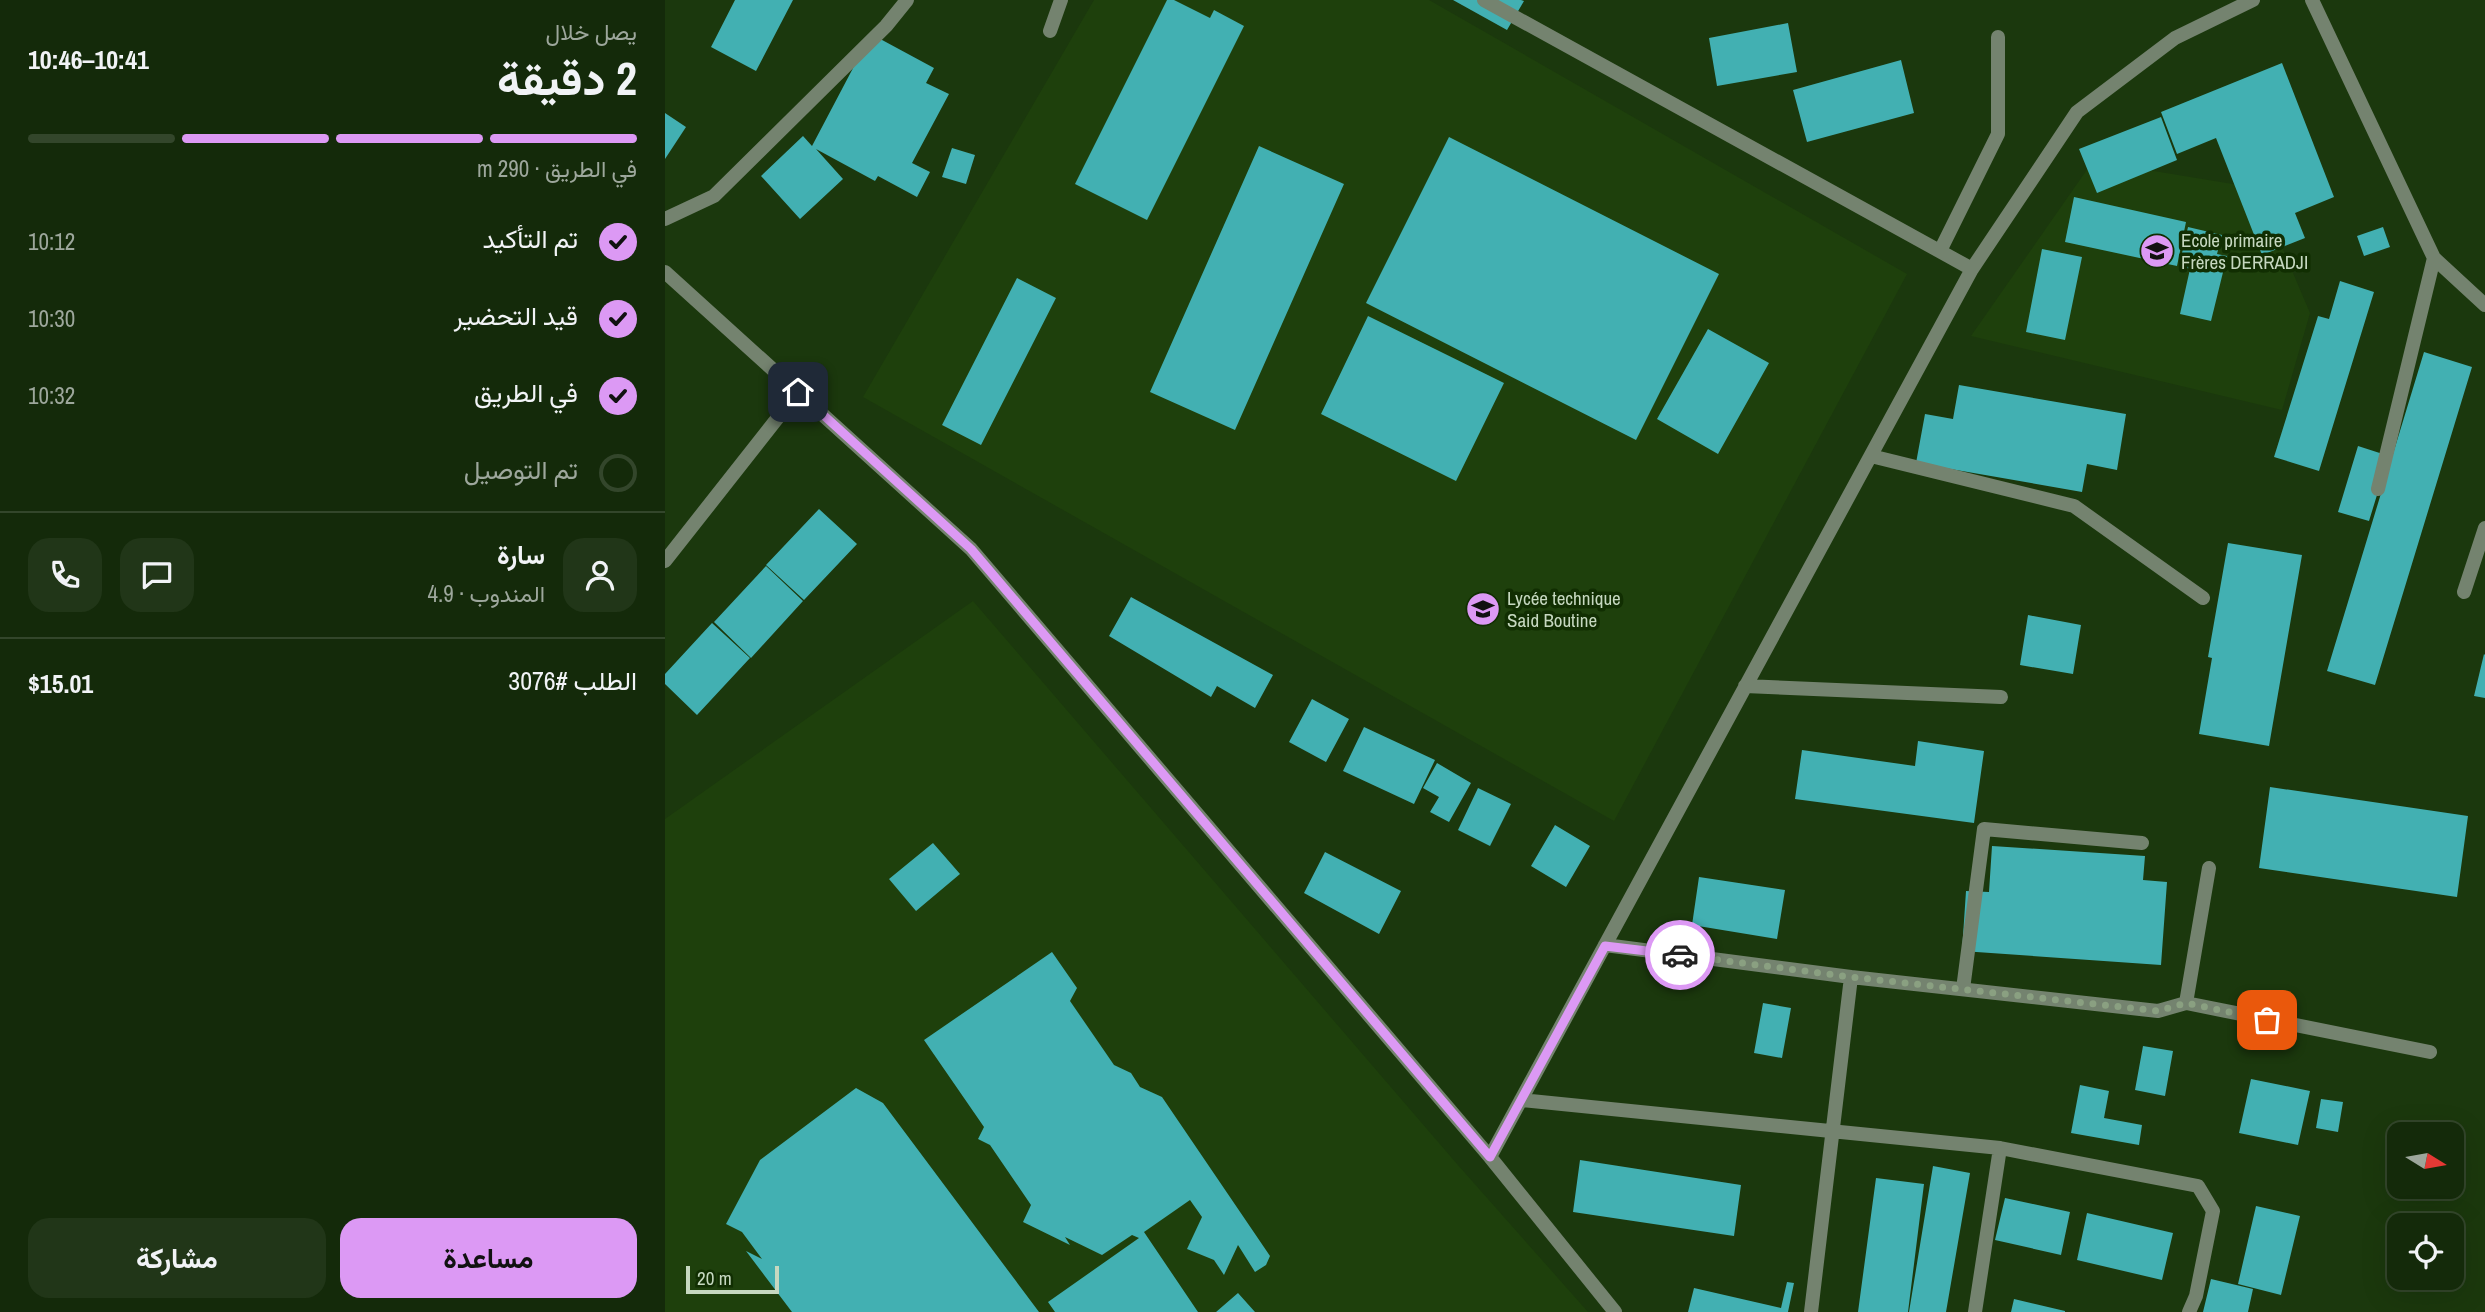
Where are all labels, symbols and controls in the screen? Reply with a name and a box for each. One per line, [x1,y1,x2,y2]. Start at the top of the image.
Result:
text: يصل خلال [545,16,637,47]
text: 10:41–10:46 [28,42,149,77]
text: 2 دقيقة [497,47,637,109]
text: في الطريق · 290 m [477,153,637,184]
text: تم التأكيد [483,221,578,256]
icon: check [599,223,637,261]
text: 10:12 [28,226,75,257]
place label: Ecole primaire Frères DERRADJI [2181,227,2308,275]
school or university icon: Ecole primaire Frères DERRADJI [2138,232,2176,270]
text: قيد التحضير [454,298,578,333]
icon: check [599,300,637,338]
text: 10:30 [28,303,75,334]
pin [768,362,828,422]
icon: home [779,373,817,411]
text: في الطريق [474,375,578,410]
icon: check [599,377,637,415]
text: 10:32 [28,380,75,411]
text: تم التوصيل [464,452,578,487]
text: سارة [497,537,545,572]
button: phone [28,538,102,612]
button: chat [120,538,194,612]
button: person [563,538,637,612]
text: المندوب · 4.9 [428,578,545,609]
place label: Lycée technique Said Boutine [1507,585,1621,633]
school or university icon: Lycée technique Said Boutine [1464,590,1502,628]
text: الطلب #3076 [508,663,637,698]
text: $15.01 [28,666,93,701]
courier [1645,920,1715,990]
icon: car [1661,936,1699,974]
pin [2237,990,2297,1050]
icon: bag [2248,1001,2286,1039]
north arrow [2387,1122,2464,1199]
map controls [2387,1122,2464,1290]
button: locate [2387,1213,2464,1290]
button: مشاركة [28,1218,326,1298]
button: مساعدة [340,1218,637,1298]
scale bar [686,1263,779,1295]
text: 20 m [697,1265,732,1291]

